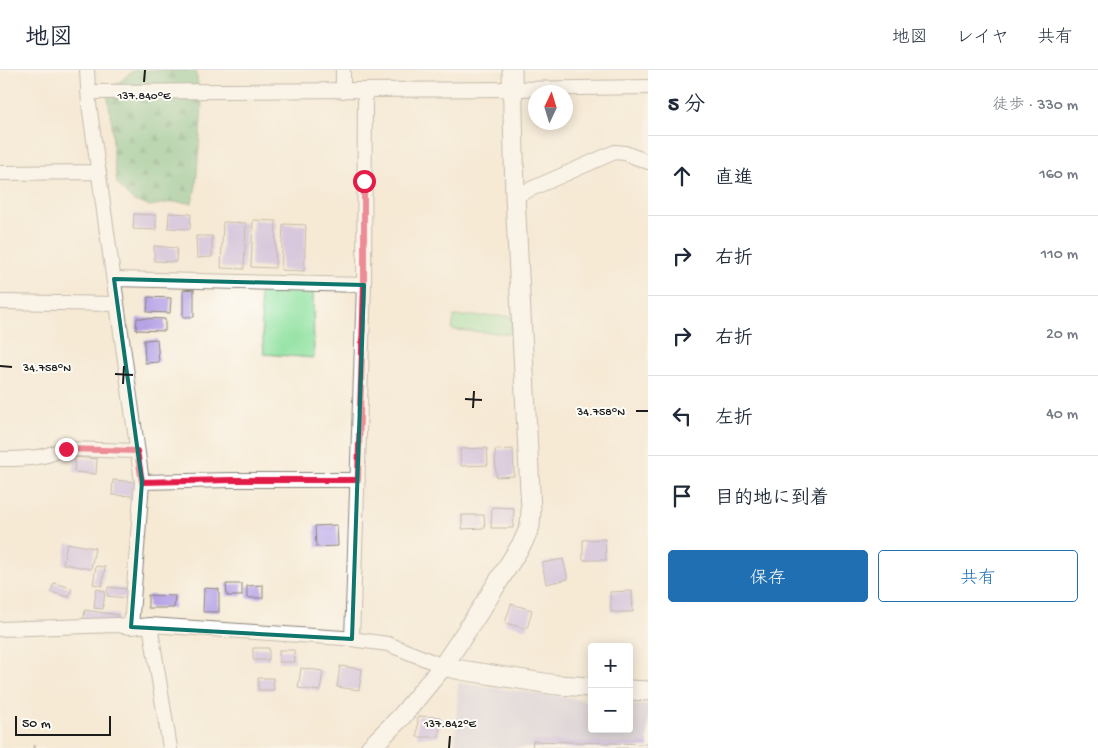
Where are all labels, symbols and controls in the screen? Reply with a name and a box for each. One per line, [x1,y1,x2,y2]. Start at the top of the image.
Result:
text: 地図 [25,25,73,54]
text: 地図 [892,28,928,49]
text: レイヤ [956,28,1009,49]
text: 共有 [1037,28,1073,49]
north arrow [528,85,573,130]
text: 137.840°E [116,90,171,104]
text: 5 分 [668,94,705,119]
text: 徒歩 · 330 m [993,97,1078,116]
icon: ahead [668,162,696,190]
text: 160 m [1039,166,1078,185]
text: 直進 [715,168,753,191]
route start [353,170,376,193]
icon: right [668,242,696,270]
text: 110 m [1041,246,1078,265]
text: 右折 [715,248,753,271]
icon: right [668,322,696,350]
text: 20 m [1046,326,1078,345]
text: 右折 [715,328,753,351]
text: 34.758°N [22,362,71,376]
icon: left [668,402,696,430]
text: 34.758°N [576,406,625,420]
text: 40 m [1046,406,1078,425]
text: 左折 [715,408,753,431]
route end [55,438,78,461]
icon: arrive [668,482,696,510]
text: 目的地に到着 [715,488,829,511]
button: 保存 [668,550,868,602]
button: 共有 [878,550,1078,602]
map controls [588,643,633,733]
button: + [588,643,633,688]
button: − [588,688,633,733]
scale bar [15,713,111,736]
text: 50 m [22,716,51,733]
text: 137.842°E [423,718,477,732]

